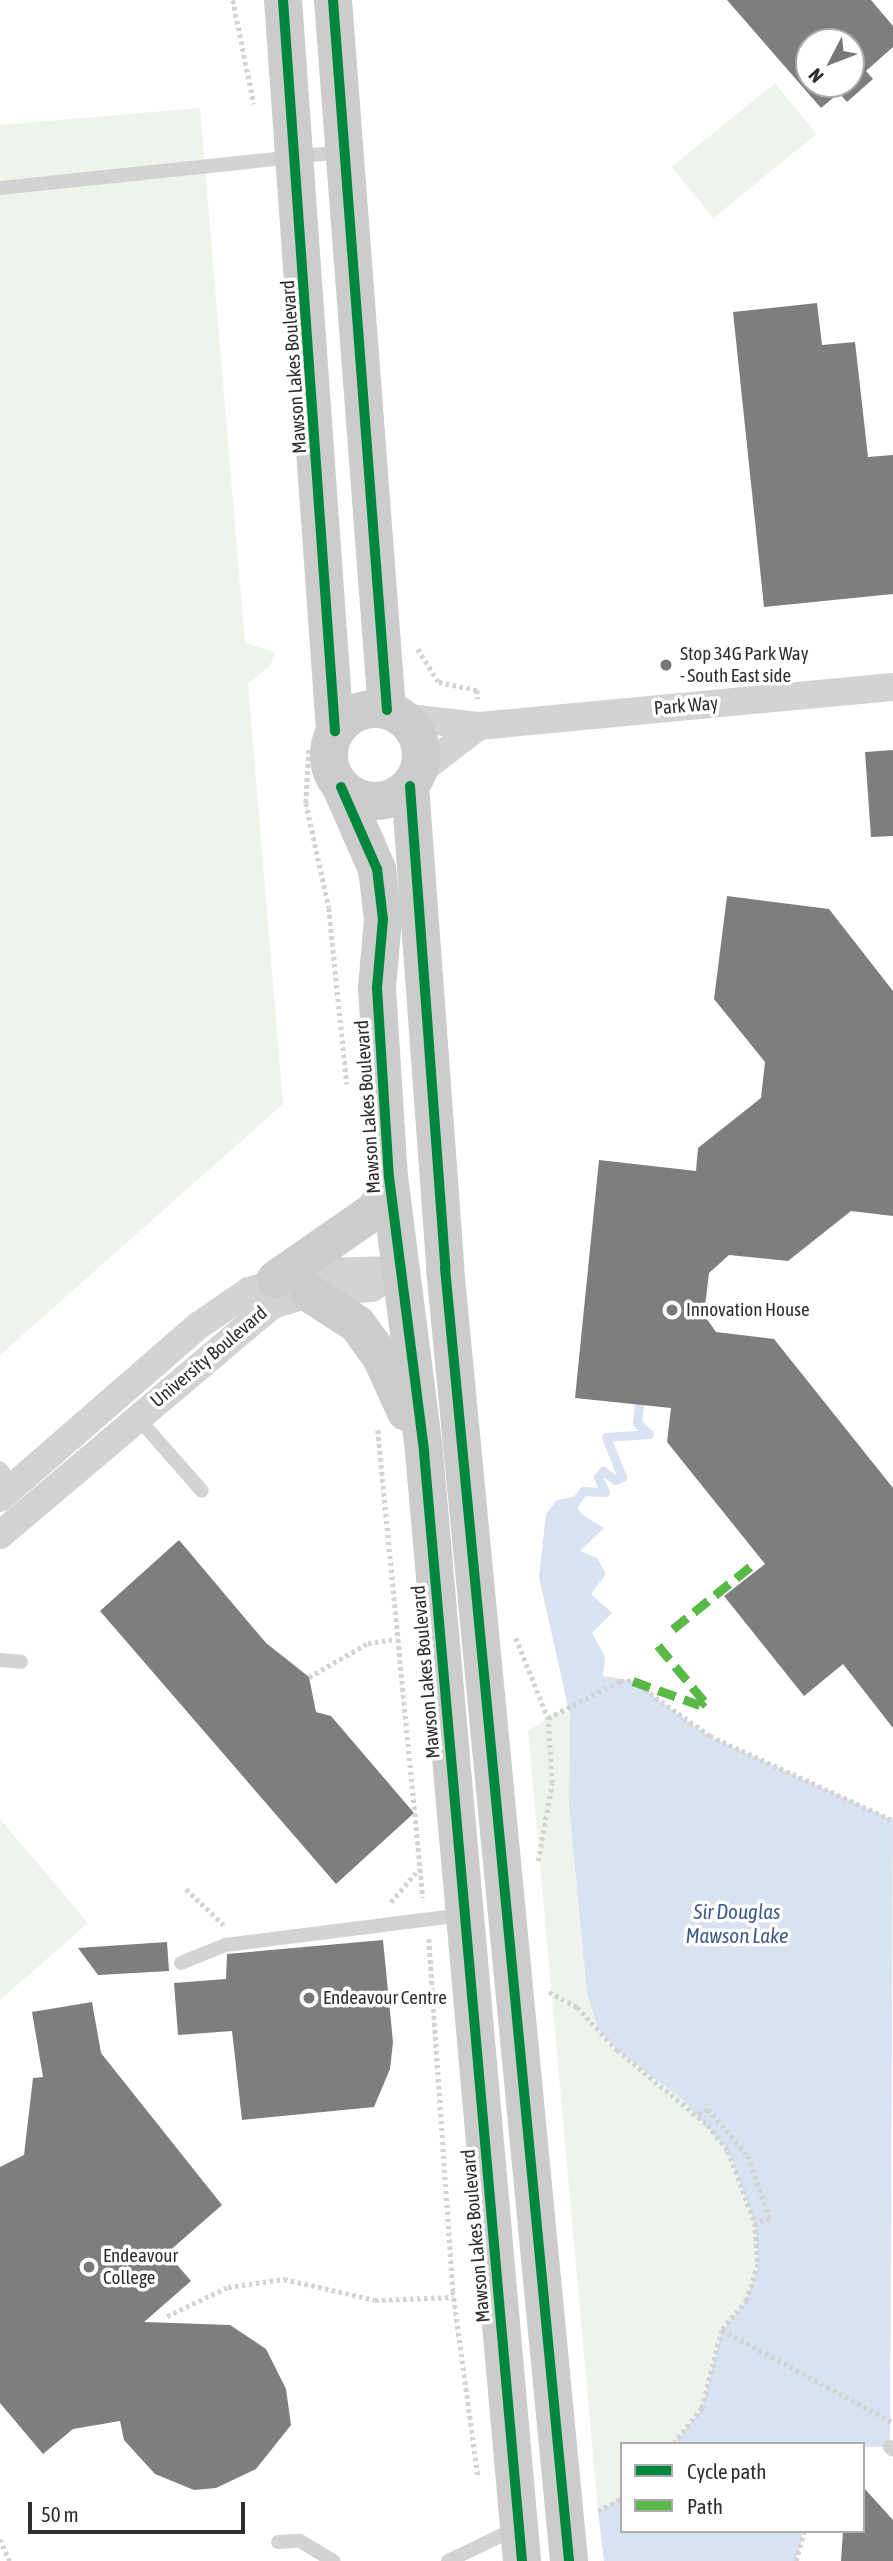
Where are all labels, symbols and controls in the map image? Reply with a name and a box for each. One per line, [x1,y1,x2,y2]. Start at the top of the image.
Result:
north arrow [795,28,865,98]
text: N [804,64,828,87]
street label: Mawson Lakes Boulevard [277,279,311,455]
place label: Stop 34G Park Way - South East side [680,643,809,687]
marker: Stop 34G Park Way - South East side [658,657,674,673]
street label: Park Way [653,692,719,720]
street label: Mawson Lakes Boulevard [351,1019,385,1195]
place label: Innovation House [686,1299,810,1321]
street label: University Boulevard [146,1302,272,1412]
marker: Innovation House [664,1302,680,1318]
street label: Mawson Lakes Boulevard [407,1584,445,1760]
water label: Sir Douglas Mawson Lake [686,1898,788,1948]
place label: Endeavour Centre [323,1987,447,2009]
marker: Endeavour Centre [301,1990,317,2006]
street label: Mawson Lakes Boulevard [457,2148,495,2324]
place label: Endeavour College [103,2245,178,2289]
marker: Endeavour College [81,2259,97,2275]
legend [620,2442,865,2533]
text: Cycle path [687,2459,766,2483]
scale bar [32,2488,248,2532]
text: Path [687,2494,723,2518]
text: 50 m [41,2502,79,2526]

